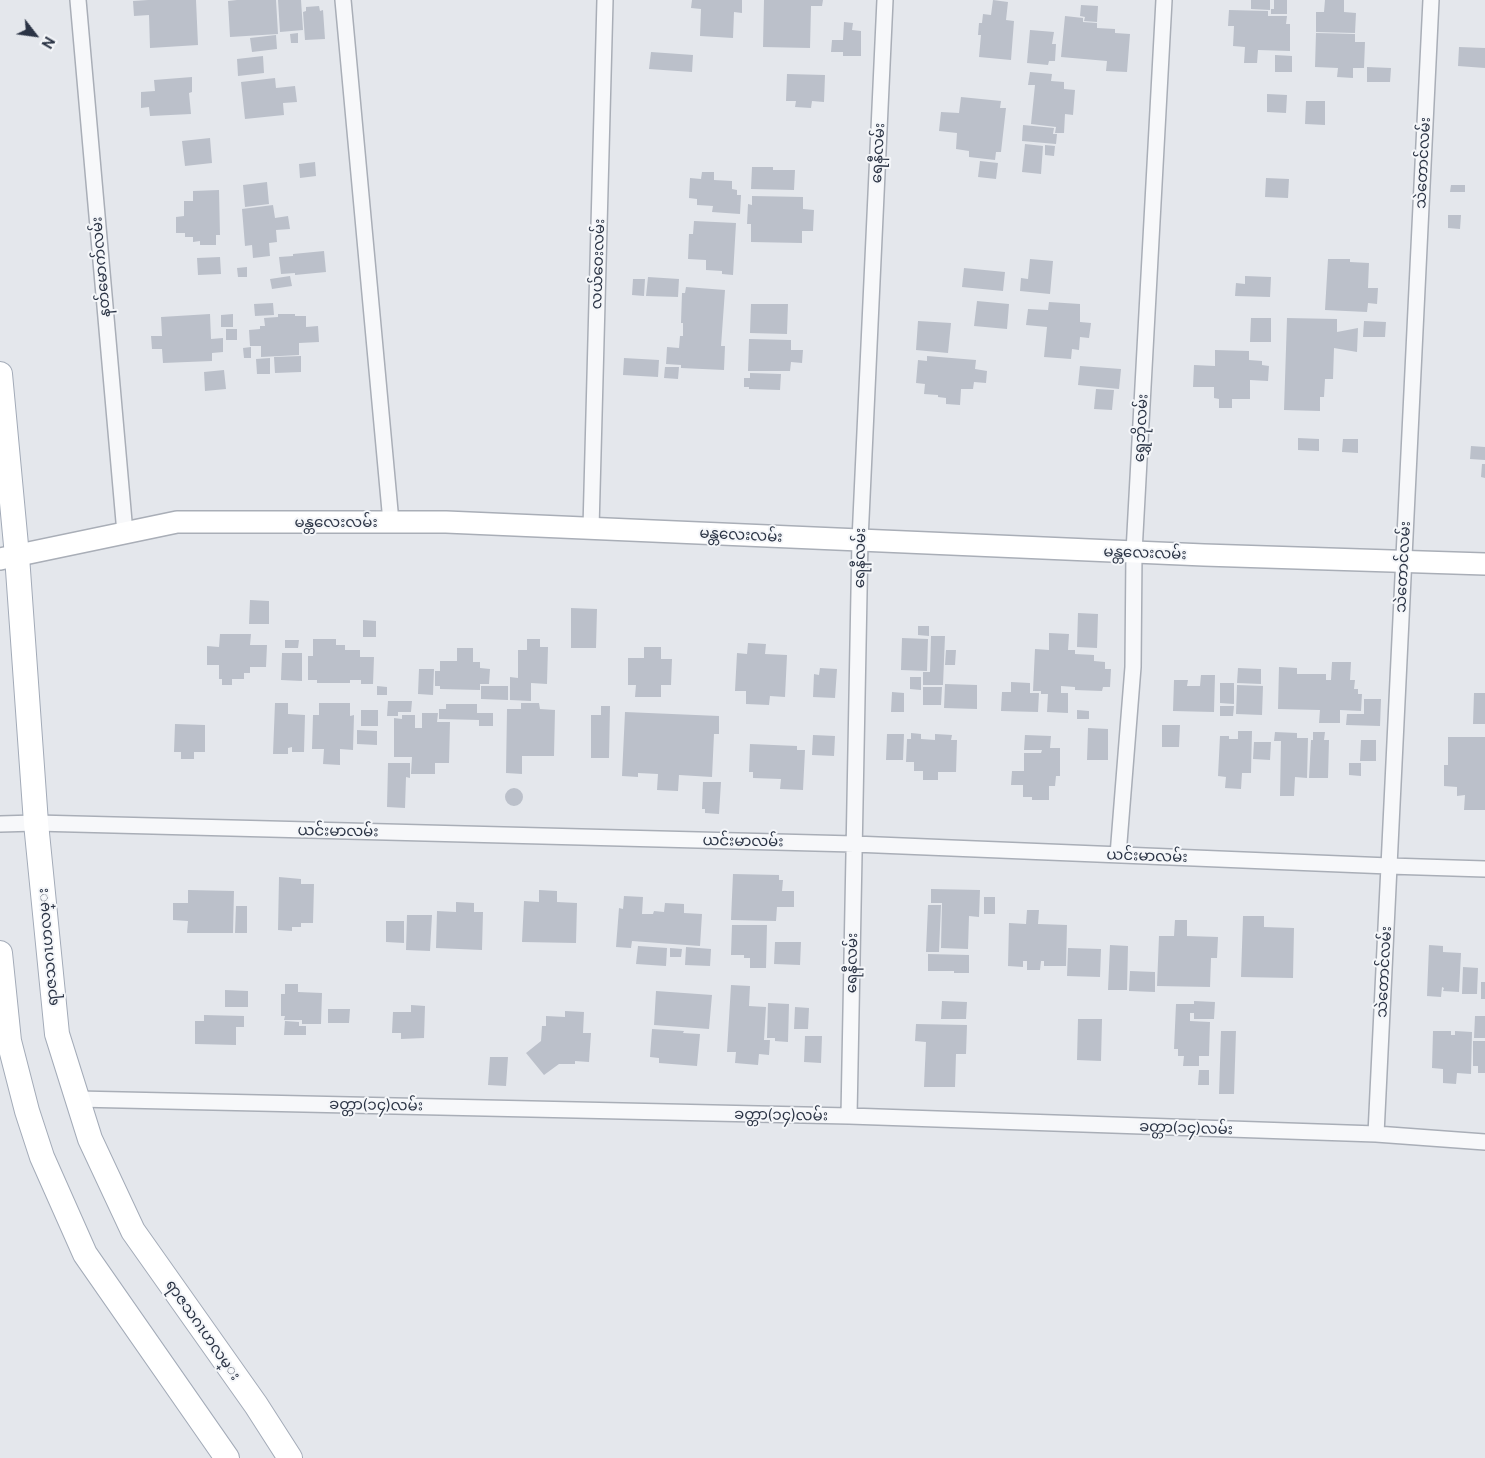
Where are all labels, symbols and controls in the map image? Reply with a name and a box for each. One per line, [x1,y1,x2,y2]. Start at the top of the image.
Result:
north arrow [10,10,60,60]
text: N [38,34,58,51]
street label: သဲတောင်လမ်း [1412,117,1434,209]
street label: ရေနီလမ်း [867,122,889,184]
street label: နတ်မောက်လမ်း [88,216,114,318]
street label: လယ်ဝေးလမ်း [587,218,609,310]
street label: ရွှေဘိုလမ်း [1130,393,1152,463]
street label: မန္တလေးလမ်း [294,513,378,531]
street label: သဲတောင်လမ်း [1392,521,1414,613]
street label: မန္တလေးလမ်း [699,524,783,546]
street label: ရေနီလမ်း [850,528,870,588]
street label: မန္တလေးလမ်း [1103,543,1187,563]
street label: ယင်းမာလမ်း [297,821,379,841]
street label: ယင်းမာလမ်း [702,831,784,851]
street label: ယင်းမာလမ်း [1106,846,1188,866]
street label: ရာဇသဂၤဟလမ္း [34,887,62,1007]
street label: သဲတောင်လမ်း [1373,926,1395,1018]
street label: ရေနီလမ်း [842,933,862,993]
street label: ခတ္တာ(၁၄)လမ်း [329,1095,423,1115]
street label: ခတ္တာ(၁၄)လမ်း [734,1105,828,1125]
street label: ခတ္တာ(၁၄)လမ်း [1139,1117,1233,1139]
street label: ရာဇသဂၤဟလမ္း [162,1276,244,1384]

